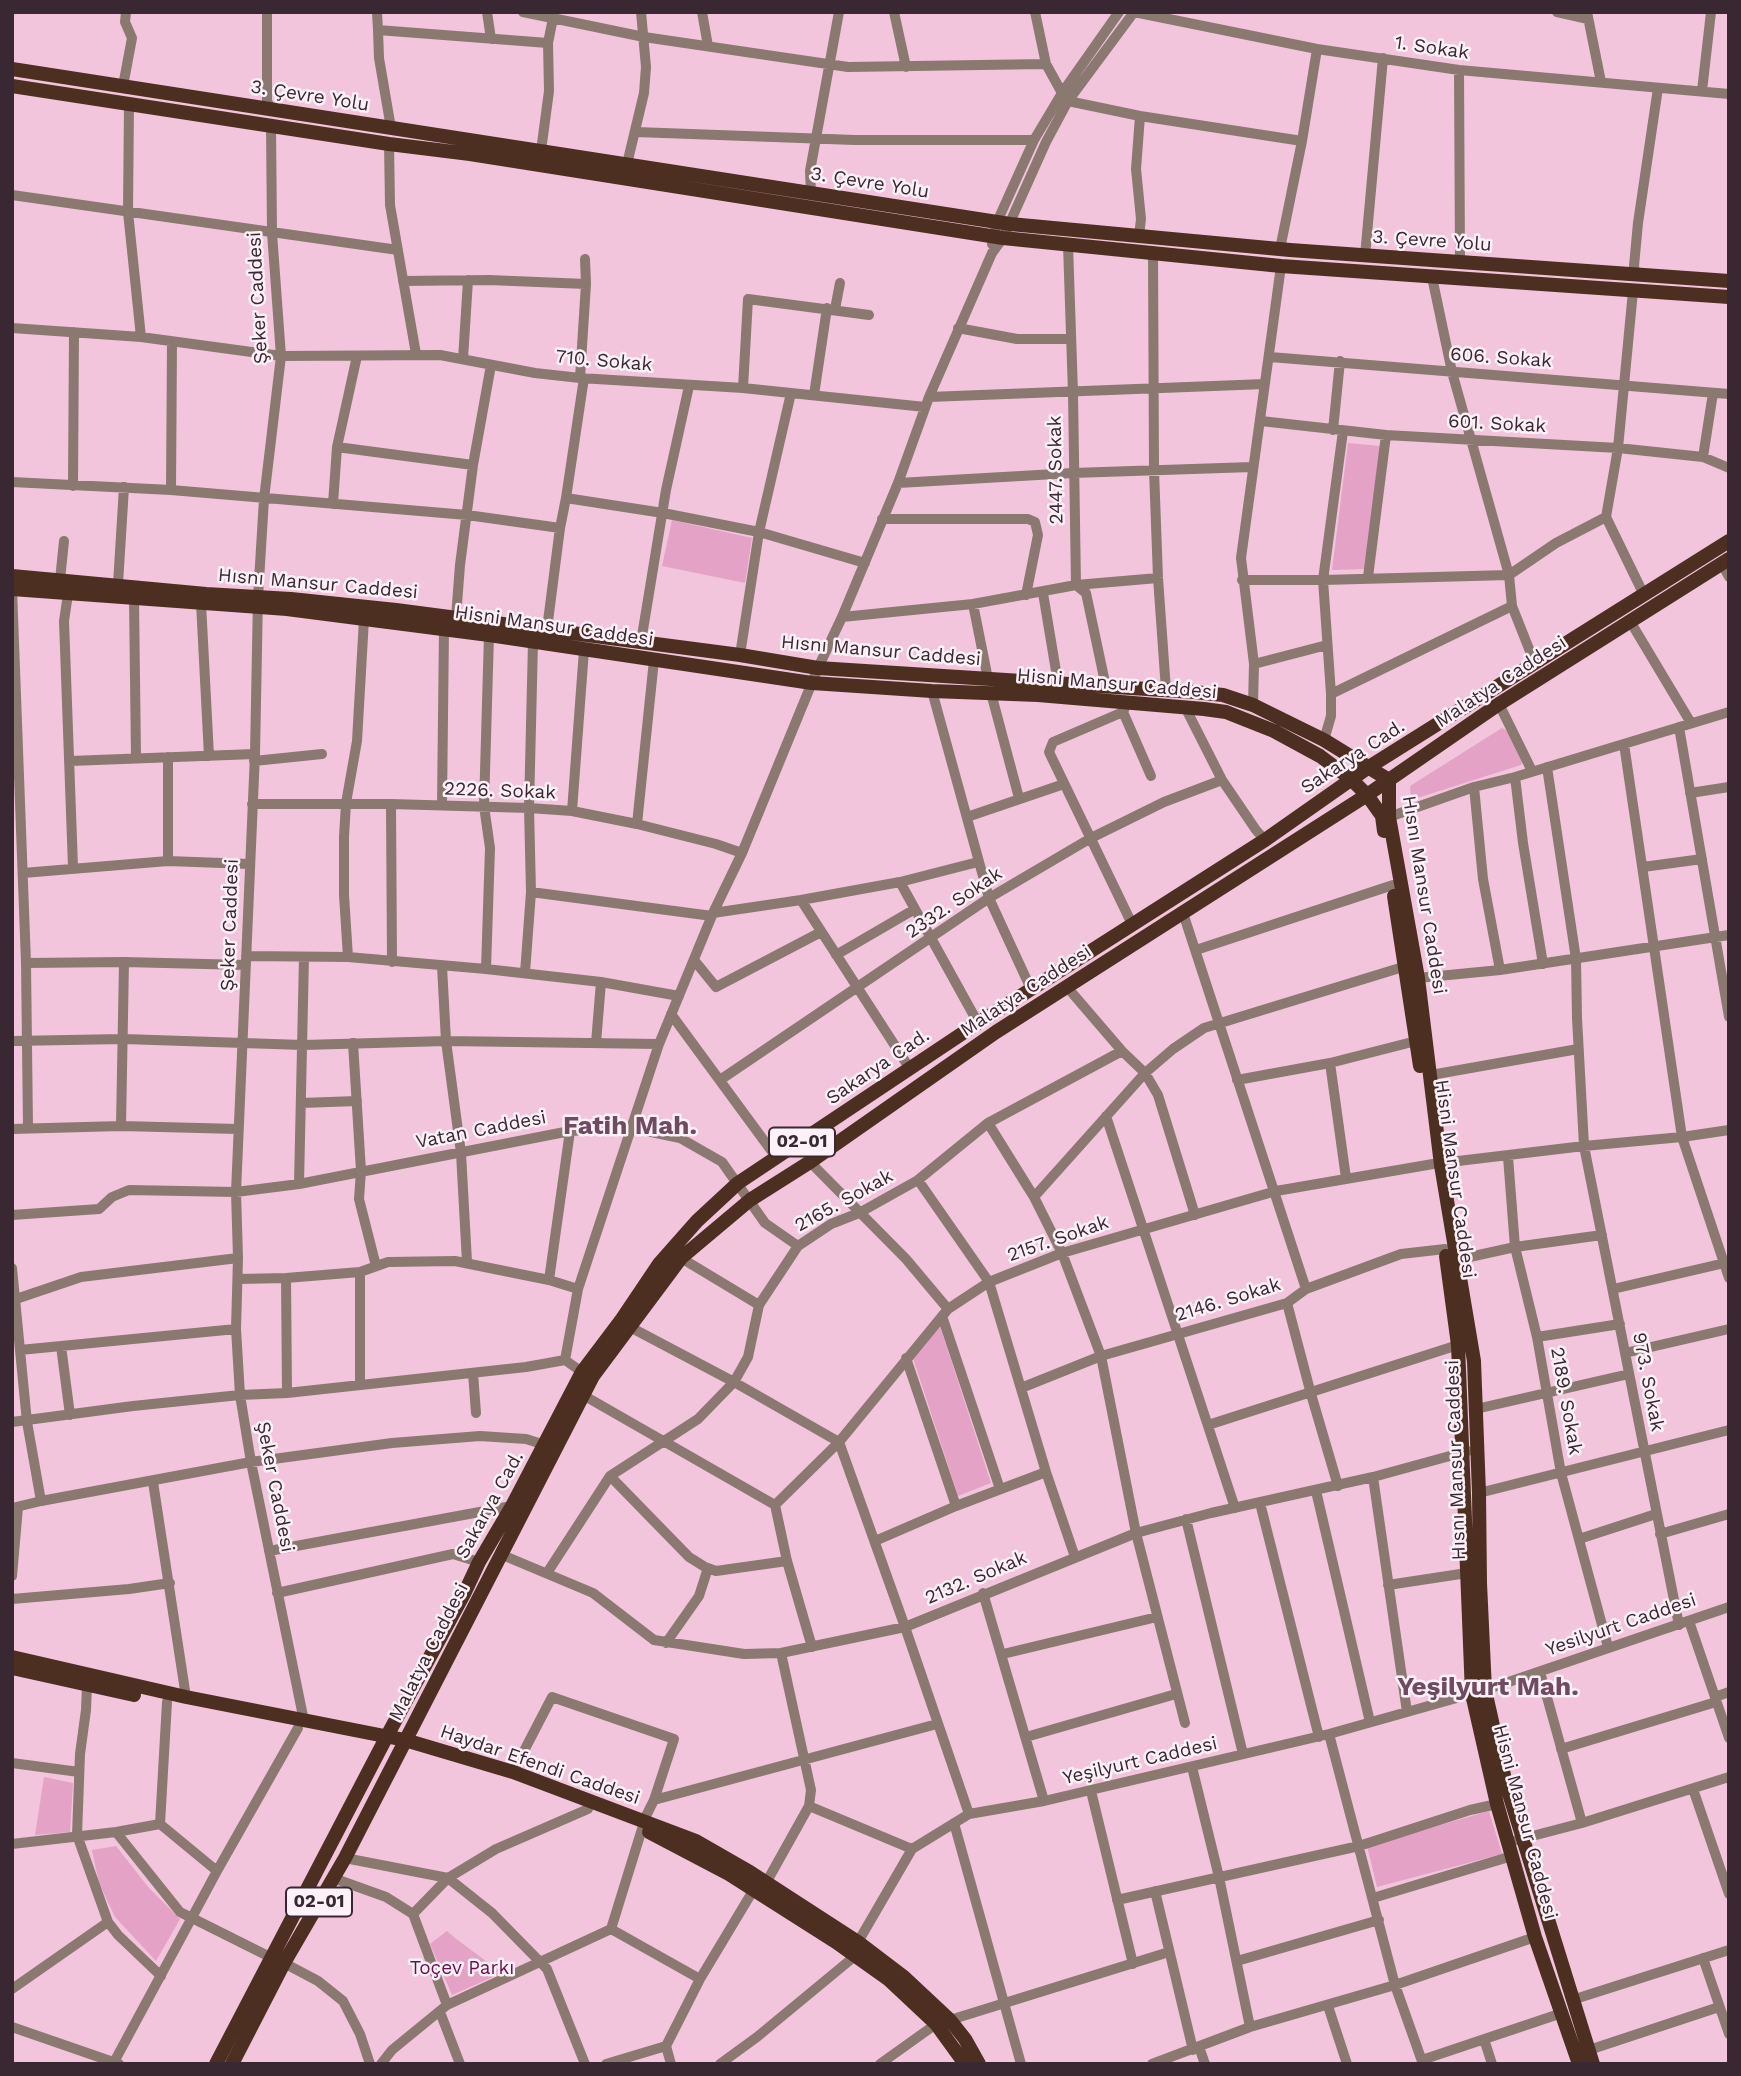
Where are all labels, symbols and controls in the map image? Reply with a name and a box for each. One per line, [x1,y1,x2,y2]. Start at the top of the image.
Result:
street label: 1. Sokak [1393,32,1471,64]
street label: 3. Çevre Yolu [249,75,371,117]
street label: 3. Çevre Yolu [809,162,931,204]
street label: 3. Çevre Yolu [1372,225,1492,257]
street label: Şeker Caddesi [243,231,273,365]
street label: 606. Sokak [1449,343,1553,373]
street label: 710. Sokak [555,345,653,377]
street label: 601. Sokak [1447,410,1547,438]
street label: 2447. Sokak [1044,415,1068,525]
street label: Hısnı Mansur Caddesi [217,564,419,604]
street label: Hisni Mansur Caddesi [453,601,655,651]
street label: Hısnı Mansur Caddesi [780,631,982,671]
street label: Malatya Caddesi [1431,631,1571,733]
street label: Hisni Mansur Caddesi [1016,664,1218,704]
street label: Sakarya Cad. [1297,715,1409,799]
street label: 2226. Sokak [444,778,556,804]
street label: Hısnı Mansur Caddesi [1397,794,1451,996]
street label: Şeker Caddesi [216,858,244,992]
street label: 2332. Sokak [901,862,1007,944]
street label: Malatya Caddesi [956,940,1096,1042]
street label: Sakarya Cad. [822,1024,934,1110]
street label: Hisni Mansur Caddesi [1430,1078,1480,1280]
street label: Vatan Caddesi [414,1106,548,1154]
district label: Fatih Mah. [563,1110,697,1142]
road number: 02-01 [769,1128,835,1156]
street label: 2165. Sokak [791,1165,897,1237]
street label: 2157. Sokak [1004,1211,1112,1267]
street label: 2146. Sokak [1173,1273,1283,1327]
street label: 973. Sokak [1627,1331,1669,1433]
street label: 2189. Sokak [1545,1345,1587,1457]
street label: Hısnı Mansur Caddesi [1441,1359,1471,1561]
street label: Şeker Caddesi [251,1420,299,1554]
street label: Sakarya Cad. [451,1447,529,1563]
street label: 2132. Sokak [922,1546,1030,1610]
street label: Malatya Caddesi [384,1579,474,1725]
street label: Yesilyurt Caddesi [1543,1589,1699,1661]
district label: Yeşilyurt Mah. [1397,1671,1579,1703]
street label: Haydar Efendi Caddesi [437,1720,643,1810]
street label: Hisni Mansur Caddesi [1488,1722,1562,1922]
street label: Yeşilyurt Caddesi [1061,1732,1219,1790]
road number: 02-01 [286,1888,352,1916]
park label: Toçev Parkı [410,1957,514,1979]

